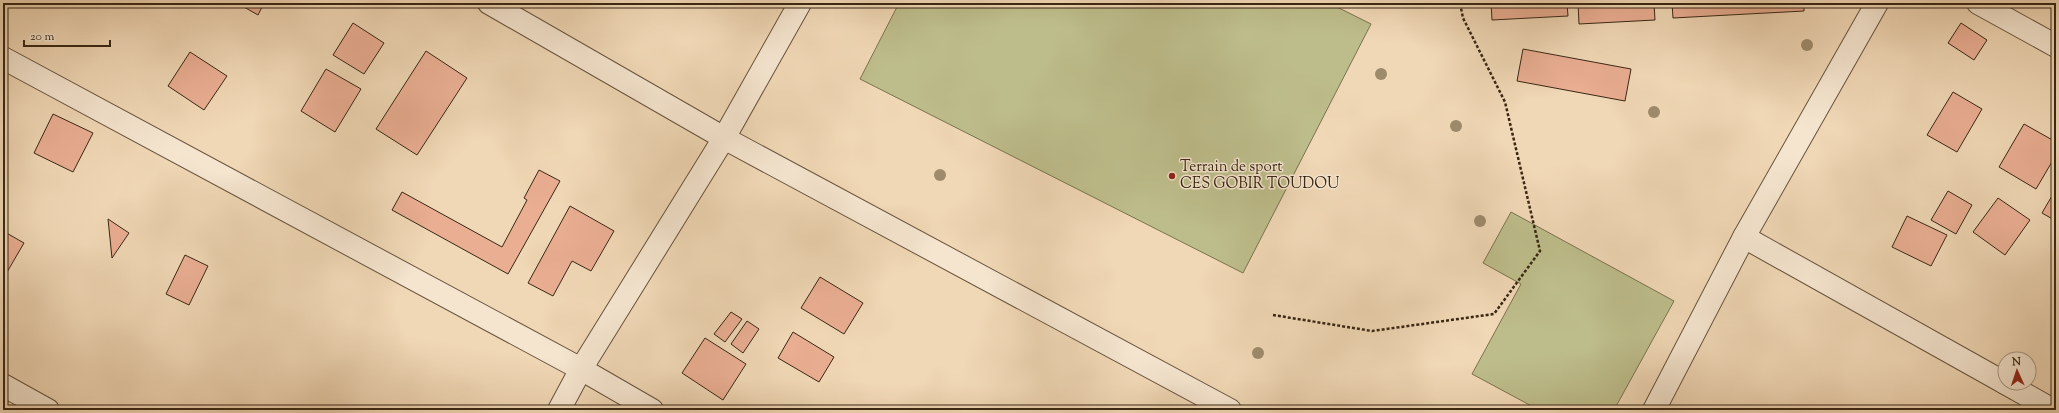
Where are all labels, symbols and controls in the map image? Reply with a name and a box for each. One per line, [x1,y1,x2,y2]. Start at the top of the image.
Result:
scale bar [24,22,110,48]
text: 20 m [30,28,55,46]
place label: Terrain de sport CES GOBIR TOUDOU [1180,157,1339,195]
marker: Terrain de sport CES GOBIR TOUDOU [1167,171,1177,181]
north arrow [1997,351,2037,391]
text: N [2011,354,2022,370]

